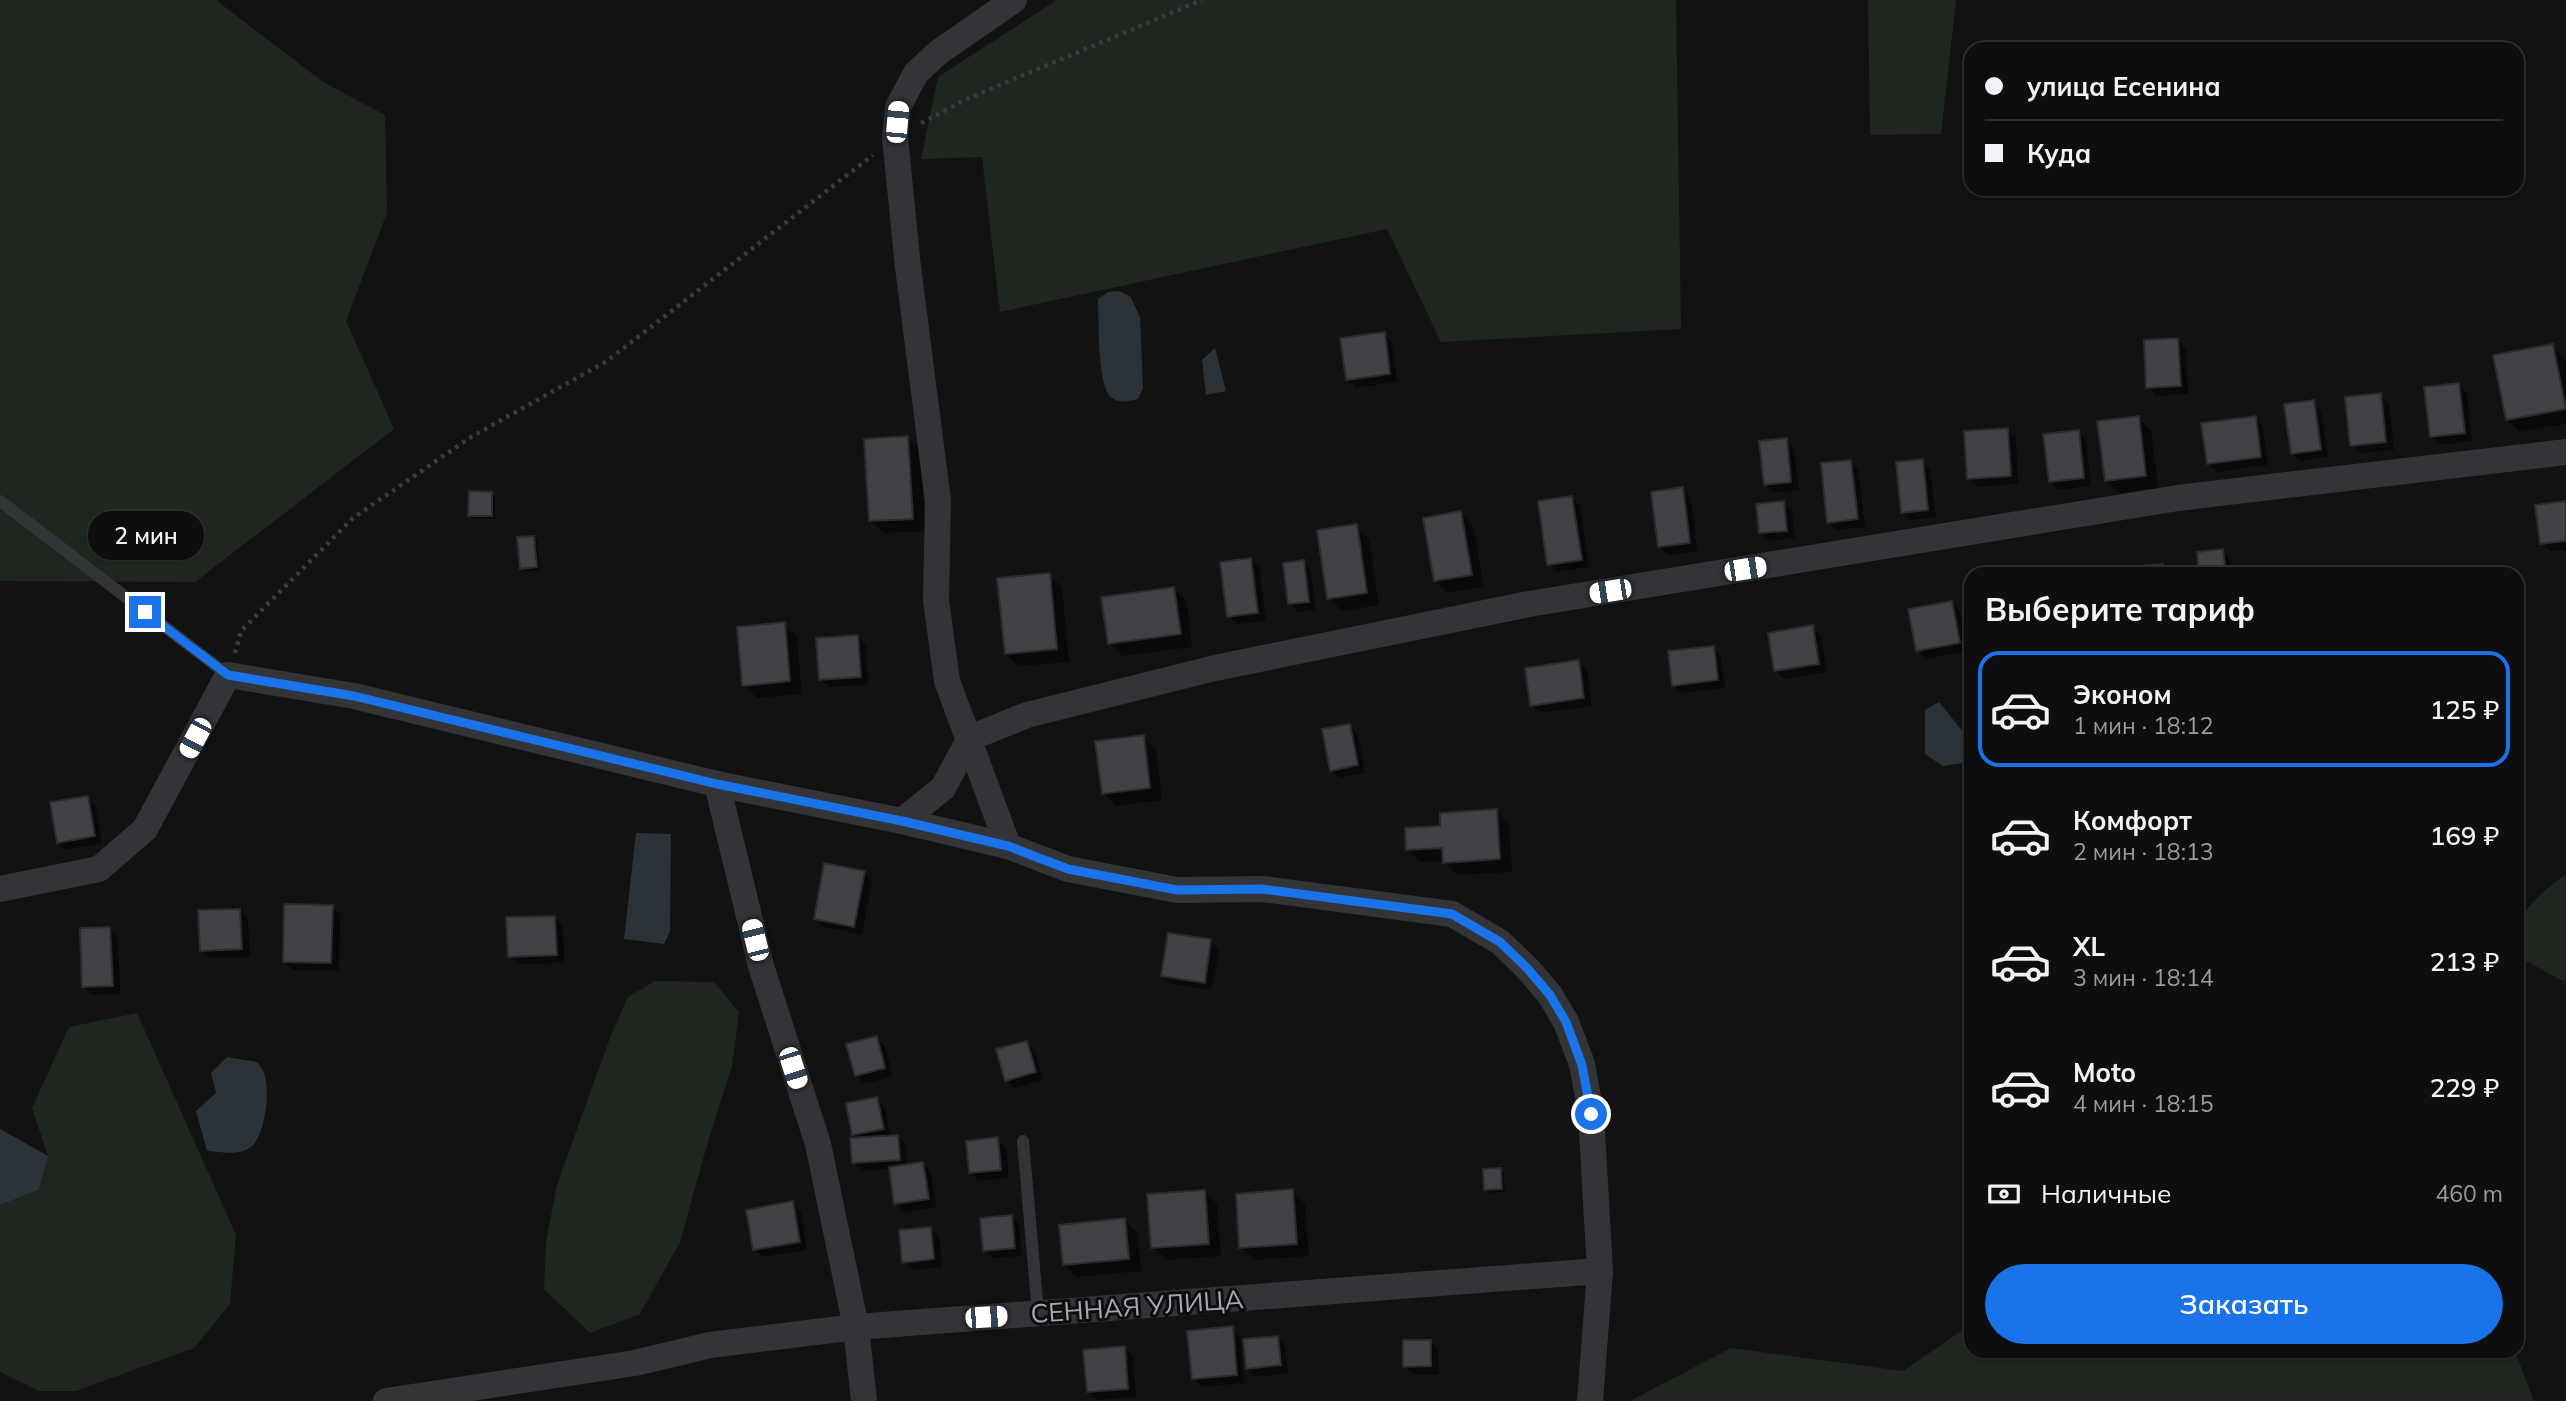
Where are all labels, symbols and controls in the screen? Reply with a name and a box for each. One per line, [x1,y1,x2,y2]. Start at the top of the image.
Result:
text: улица Есенина [2027,70,2221,103]
car [885,100,910,144]
text: Куда [2027,137,2091,170]
callout: 2 мин [87,510,203,560]
text: 2 мин [114,521,178,550]
car [1723,555,1768,583]
car [1588,577,1633,605]
text: Выберите тариф [1985,589,2255,629]
route end [129,596,161,628]
icon: car [1989,678,2052,741]
text: Эконом [2073,678,2172,711]
text: 125 ₽ [2430,693,2499,726]
text: 1 мин · 18:12 [2073,711,2213,740]
car [176,715,215,761]
icon: car [1989,804,2052,867]
text: Комфорт [2073,804,2192,837]
text: 169 ₽ [2430,819,2499,852]
text: 2 мин · 18:13 [2073,837,2213,866]
car [740,917,771,963]
icon: car [1989,930,2052,993]
text: XL [2073,930,2105,963]
text: 213 ₽ [2430,945,2499,978]
text: 3 мин · 18:14 [2073,963,2213,992]
car [777,1045,810,1091]
icon: car [1989,1056,2052,1119]
text: Moto [2073,1056,2136,1089]
text: 229 ₽ [2430,1071,2499,1104]
text: 4 мин · 18:15 [2073,1089,2213,1118]
route start [1575,1098,1607,1130]
icon: cash [1985,1175,2023,1213]
text: Наличные [2041,1177,2171,1210]
text: 460 m [2435,1179,2503,1208]
button: Заказать [1985,1264,2503,1344]
street label: СЕННАЯ УЛИЦА [1030,1282,1244,1330]
car [965,1305,1008,1329]

